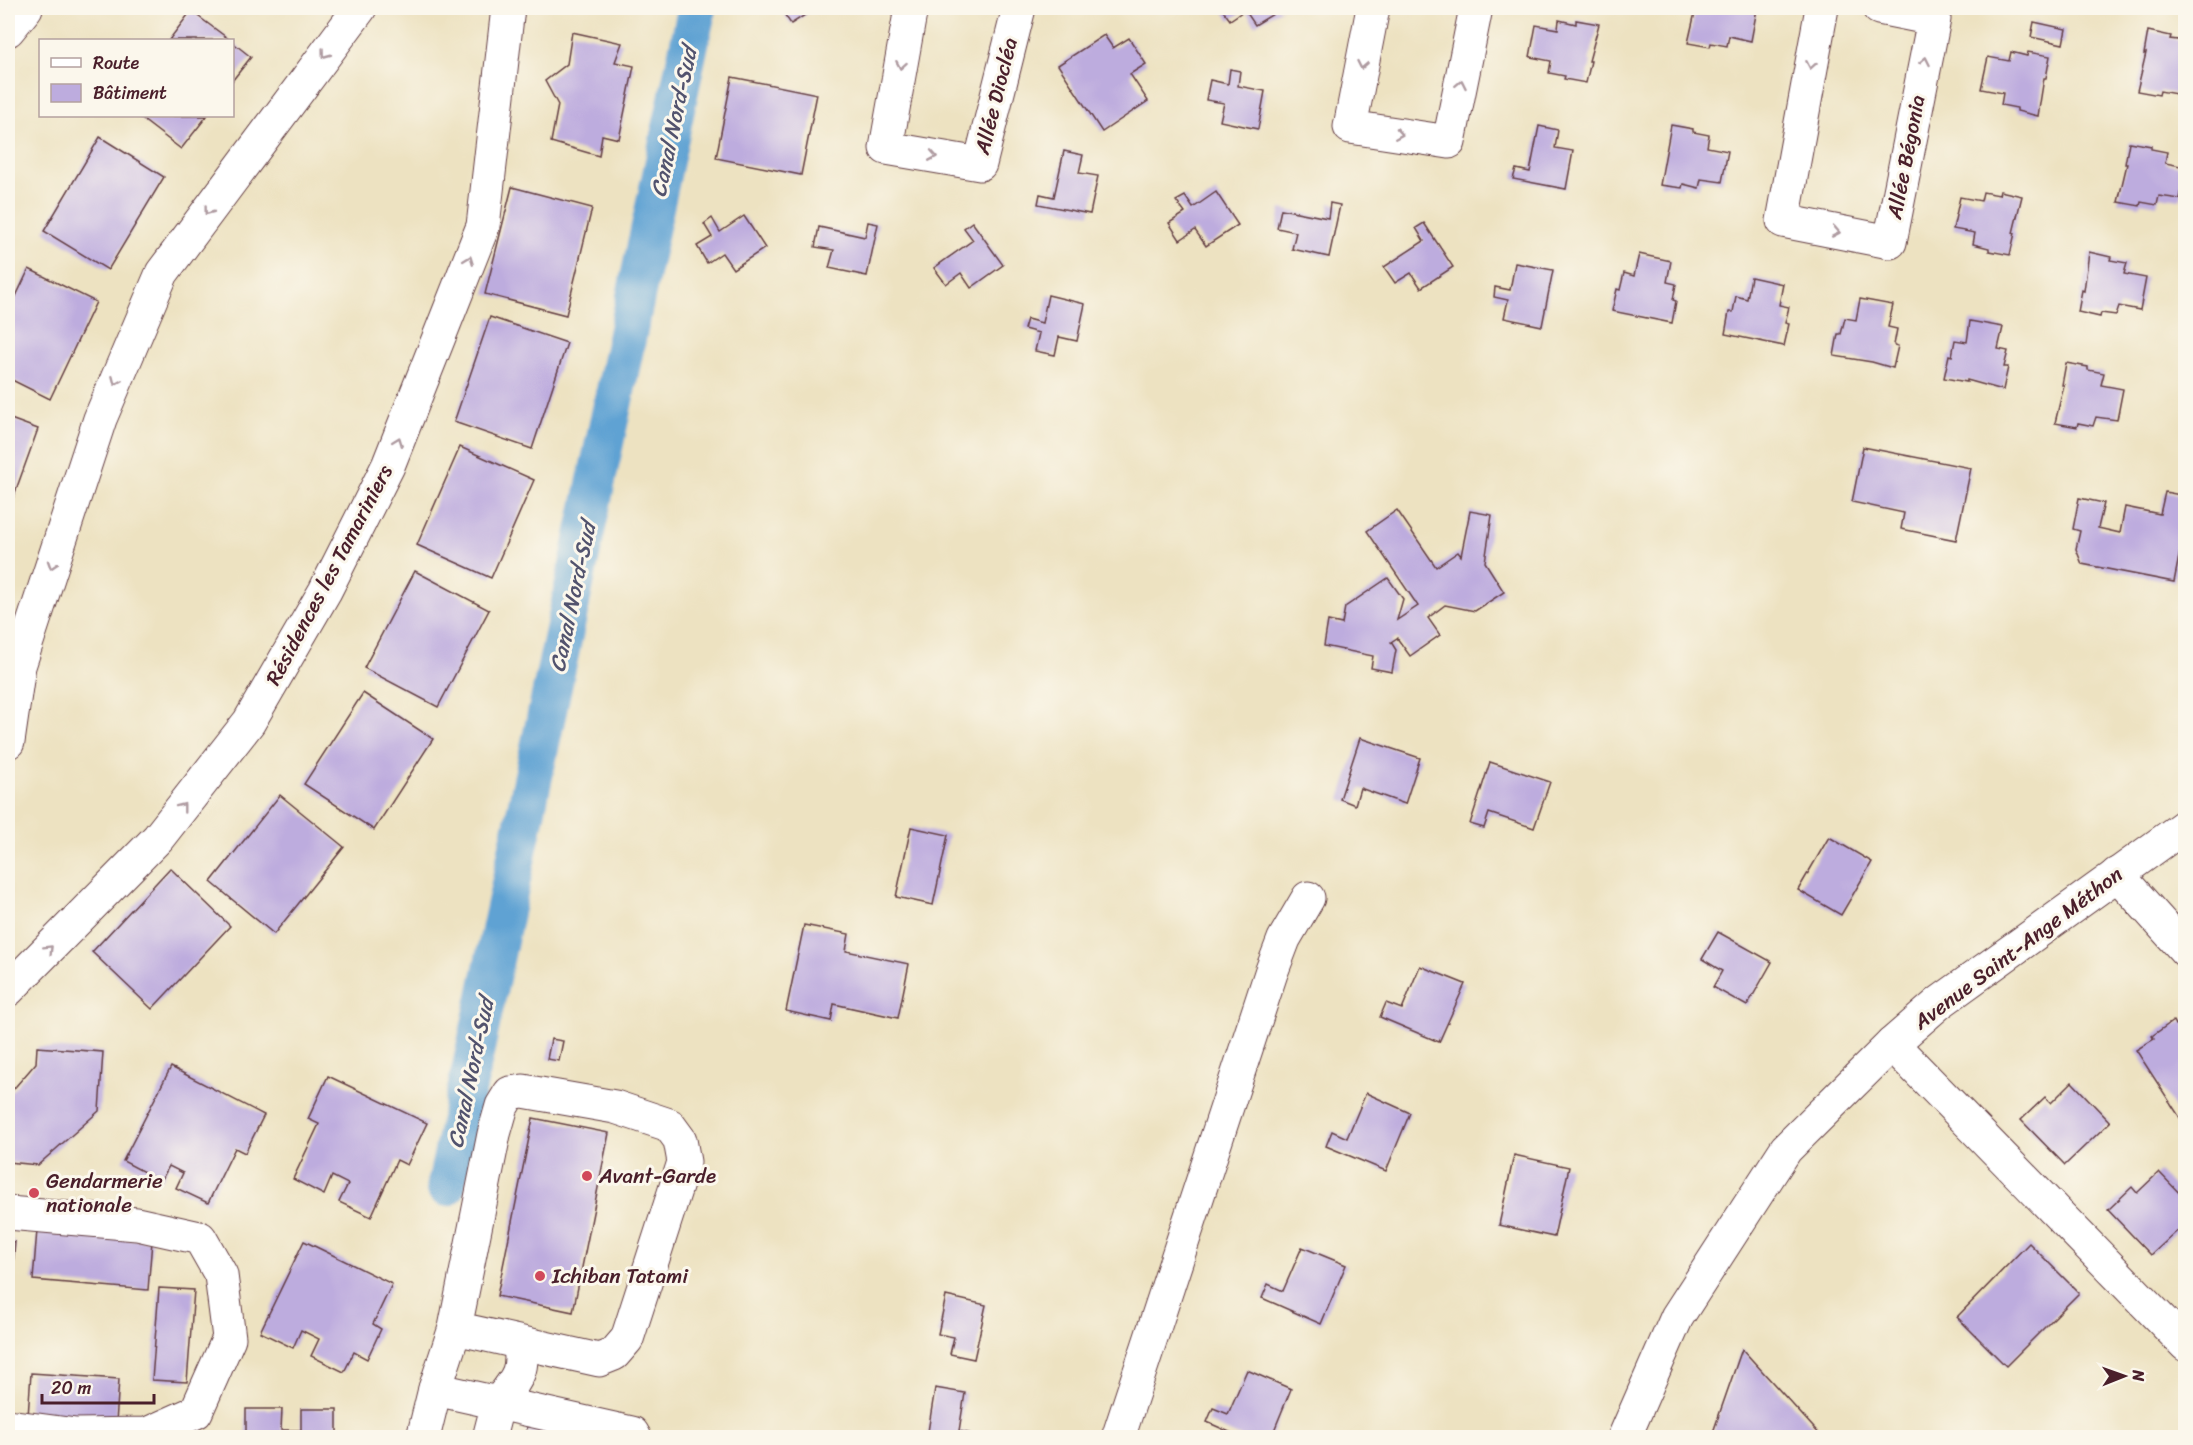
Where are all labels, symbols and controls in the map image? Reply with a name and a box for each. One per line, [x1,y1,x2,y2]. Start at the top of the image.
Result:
street label: Allée Diocléa [963,33,1029,159]
water label: Canal Nord-Sud [639,38,709,200]
legend [39,39,234,117]
text: Route [93,47,140,79]
one-way arrow [321,48,332,59]
one-way arrow [1918,56,1931,66]
one-way arrow [895,60,907,70]
one-way arrow [1356,60,1369,70]
one-way arrow [1805,60,1818,70]
text: Bâtiment [93,77,167,109]
one-way arrow [1454,80,1467,90]
street label: Allée Bégonia [1875,91,1937,223]
one-way arrow [1395,128,1404,140]
one-way arrow [928,150,937,162]
one-way arrow [205,204,216,215]
one-way arrow [1831,225,1841,238]
one-way arrow [462,255,474,266]
one-way arrow [111,374,123,385]
one-way arrow [391,437,403,448]
street label: Résidences les Tamariniers [255,457,404,692]
water label: Canal Nord-Sud [538,513,608,675]
one-way arrow [47,559,59,570]
one-way arrow [175,803,186,814]
street label: Avenue Saint-Ange Méthon [1904,856,2131,1040]
one-way arrow [41,945,52,956]
water label: Canal Nord-Sud [436,989,506,1151]
place label: Avant-Garde [598,1157,716,1195]
place label: Gendarmerie nationale [46,1162,163,1224]
marker: Avant-Garde [580,1169,594,1183]
marker: Gendarmerie nationale [27,1186,41,1200]
place label: Ichiban Tatami [551,1257,689,1295]
marker: Ichiban Tatami [533,1269,547,1283]
north arrow [2094,1346,2154,1406]
scale bar [42,1367,154,1405]
text: N [2124,1369,2153,1382]
text: 20 m [51,1372,91,1404]

